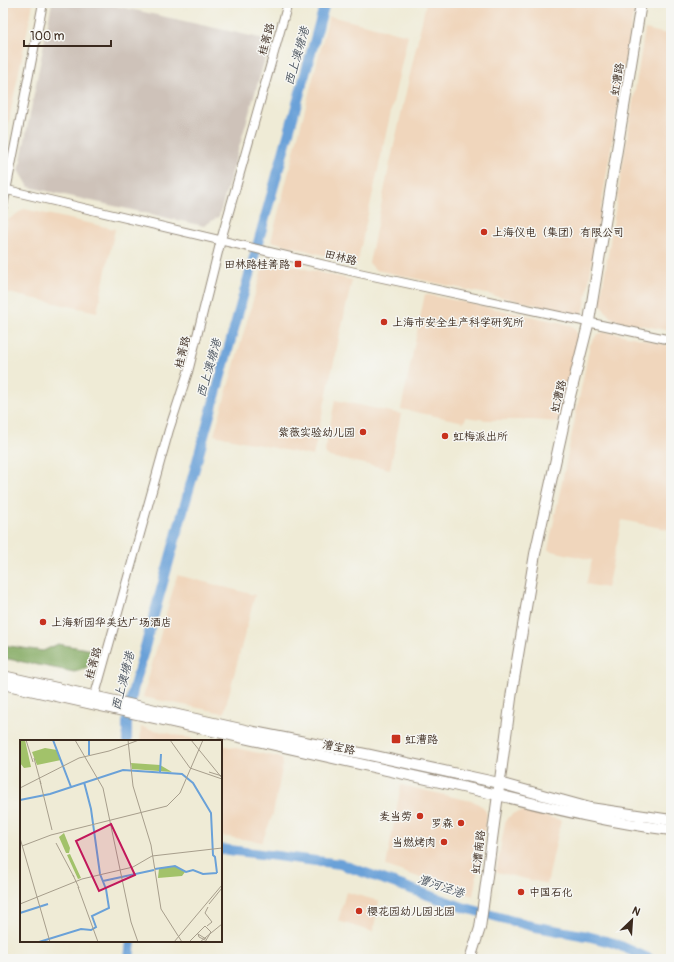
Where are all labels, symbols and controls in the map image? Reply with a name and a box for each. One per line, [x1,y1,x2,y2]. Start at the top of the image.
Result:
street label: 桂箐路 [256,21,277,57]
scale bar [24,22,111,48]
water label: 西上澳塘港 [282,24,313,87]
text: 100 m [30,29,65,44]
street label: 虹漕路 [608,62,626,96]
place label: 上海仪电（集团）有限公司 [492,226,624,239]
marker: 上海仪电（集团）有限公司 [479,227,489,237]
street label: 田林路 [323,247,358,268]
place label: 田林路桂箐路 [224,258,290,271]
marker: 田林路桂箐路 [293,259,303,269]
place label: 上海市安全生产科学研究所 [392,316,524,329]
marker: 上海市安全生产科学研究所 [379,317,389,327]
street label: 桂箐路 [172,335,193,370]
water label: 西上澳塘港 [194,336,225,399]
street label: 虹漕路 [548,379,569,414]
place label: 紫薇实验幼儿园 [278,426,355,439]
marker: 紫薇实验幼儿园 [358,427,368,437]
place label: 虹梅派出所 [453,430,508,443]
marker: 虹梅派出所 [440,431,450,441]
place label: 上海新园华美达广场酒店 [51,616,172,629]
marker: 上海新园华美达广场酒店 [38,617,48,627]
street label: 桂箐路 [83,645,104,681]
water label: 西上澳塘港 [109,649,138,712]
marker: 虹漕路 [390,733,402,745]
place label: 虹漕路 [405,733,438,746]
street label: 漕宝路 [321,738,356,757]
inset map [20,740,222,942]
place label: 麦当劳 [379,810,412,823]
marker: 麦当劳 [415,811,425,821]
place label: 罗森 [431,817,453,830]
marker: 罗森 [456,818,466,828]
street label: 虹漕南路 [469,829,488,875]
place label: 当燃烤肉 [392,836,436,849]
marker: 当燃烤肉 [439,837,449,847]
water label: 漕河泾港 [416,872,467,902]
place label: 中国石化 [529,886,573,899]
marker: 中国石化 [516,887,526,897]
north arrow [612,900,652,940]
text: N [630,904,643,919]
place label: 樱花园幼儿园北园 [367,905,455,918]
marker: 樱花园幼儿园北园 [354,906,364,916]

